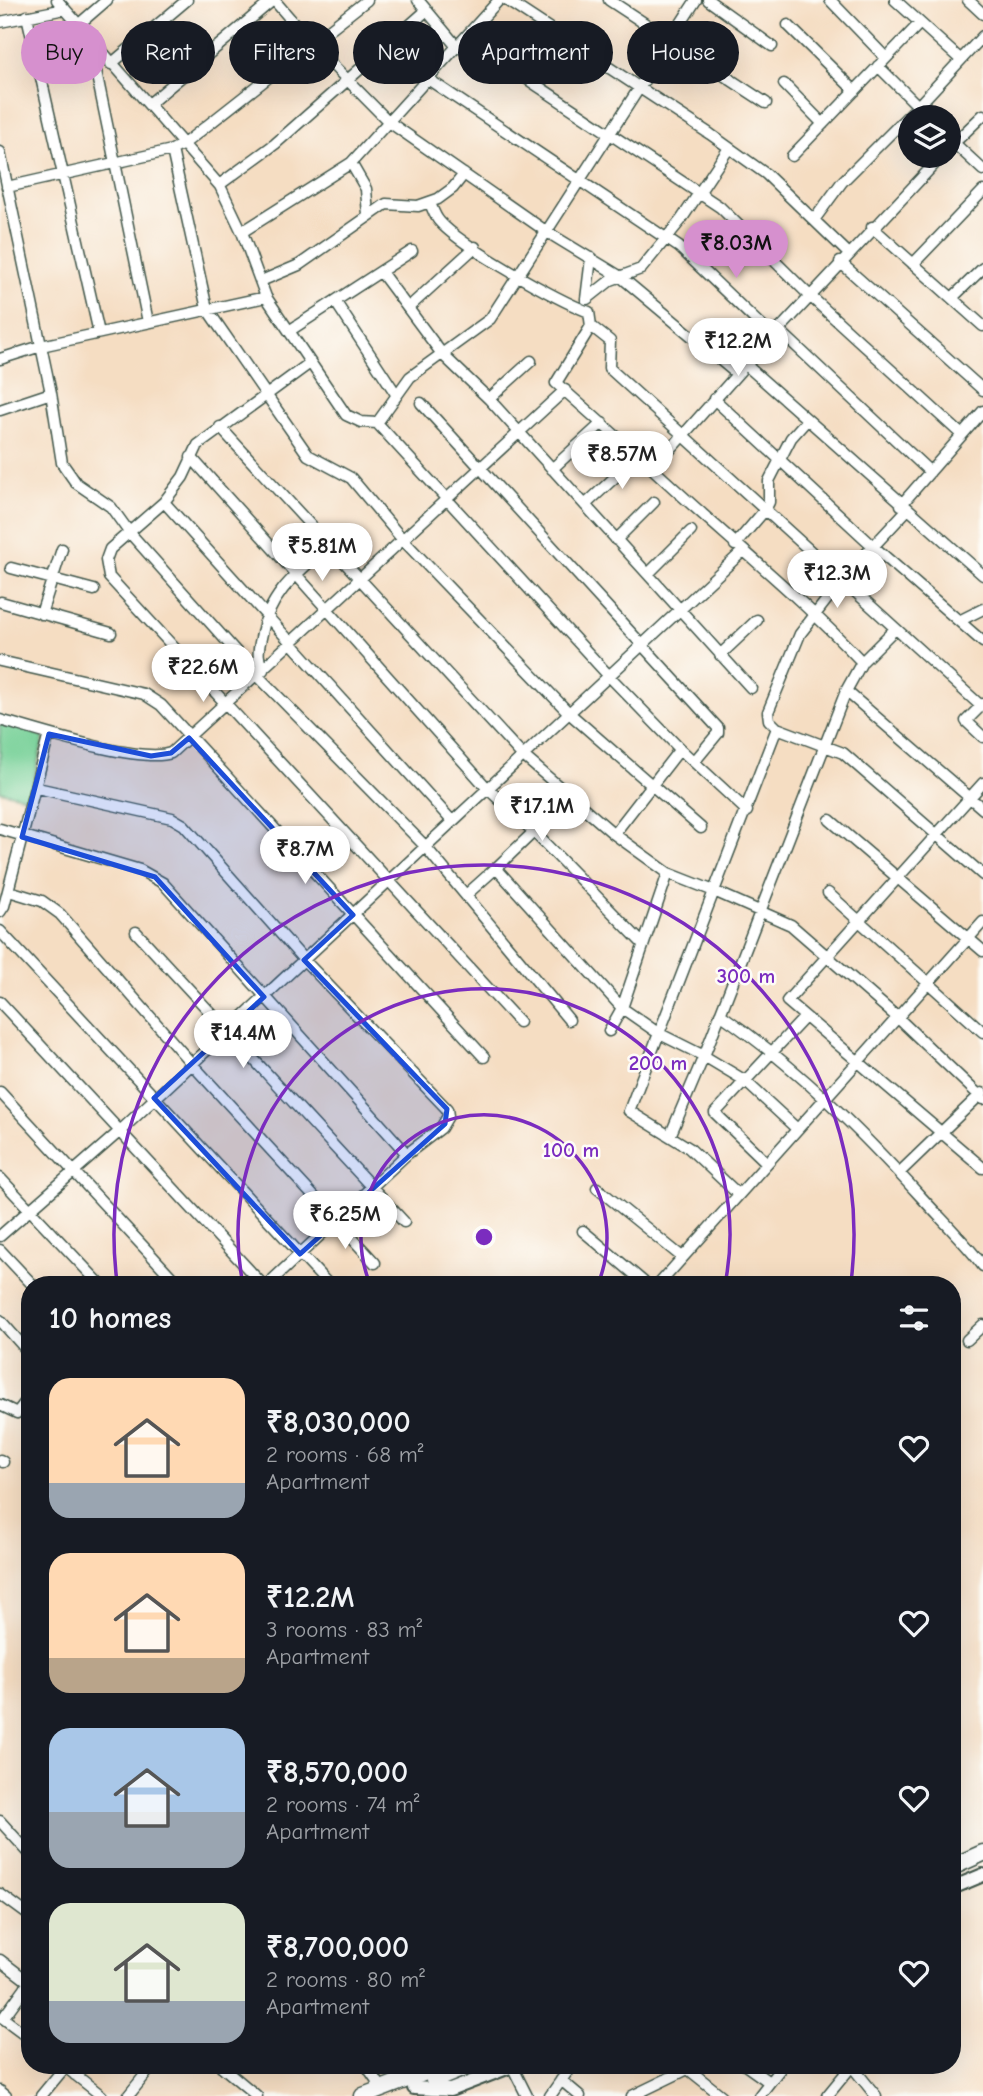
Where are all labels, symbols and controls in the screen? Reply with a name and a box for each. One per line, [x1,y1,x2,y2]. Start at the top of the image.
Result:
chip: Buy [21,21,107,84]
chip: Rent [121,21,215,84]
chip: Filters [229,21,339,84]
chip: New [353,21,444,84]
chip: Apartment [458,21,613,84]
chip: House [627,21,739,84]
map controls [898,105,961,168]
button: layers [898,105,961,168]
pin: ₹8.03M [679,220,793,280]
text: ₹8.03M [700,229,772,256]
pin: ₹12.2M [681,318,795,378]
text: ₹12.2M [704,327,772,354]
pin: ₹8.57M [565,432,679,491]
text: ₹8.57M [587,440,657,467]
pin: ₹5.81M [265,524,379,583]
text: ₹5.81M [288,532,356,559]
pin: ₹12.3M [780,550,894,610]
text: ₹12.3M [803,559,871,586]
pin: ₹22.6M [146,644,260,704]
text: ₹22.6M [168,653,238,680]
pin: ₹17.1M [485,784,599,843]
text: ₹17.1M [510,792,574,819]
pin: ₹8.7M [256,826,354,886]
text: ₹8.7M [276,835,334,862]
text: 300 m [717,964,775,988]
pin: ₹14.4M [186,1010,300,1070]
text: ₹14.4M [210,1019,276,1046]
text: 200 m [629,1051,687,1075]
text: 100 m [543,1138,599,1162]
pin: ₹6.25M [288,1192,402,1251]
text: ₹6.25M [309,1200,381,1227]
centre of rings [472,1225,496,1249]
icon: filters [895,1299,933,1337]
text: 10 homes [49,1301,171,1336]
text: ₹8,030,000 [266,1405,411,1440]
icon: home [105,1406,189,1490]
icon: heart [895,1429,933,1467]
text: 2 rooms · 68 m² [266,1441,424,1468]
text: Apartment [266,1468,369,1495]
text: ₹12.2M [266,1580,354,1615]
icon: home [105,1581,189,1665]
icon: heart [895,1604,933,1642]
text: 3 rooms · 83 m² [266,1616,422,1643]
text: Apartment [266,1643,369,1670]
text: ₹8,570,000 [266,1755,408,1790]
icon: home [105,1756,189,1840]
icon: heart [895,1779,933,1817]
text: 2 rooms · 74 m² [266,1791,419,1818]
text: Apartment [266,1818,369,1845]
text: ₹8,700,000 [266,1930,409,1965]
icon: home [105,1931,189,2015]
icon: heart [895,1954,933,1992]
text: 2 rooms · 80 m² [266,1966,425,1993]
text: Apartment [266,1993,369,2020]

